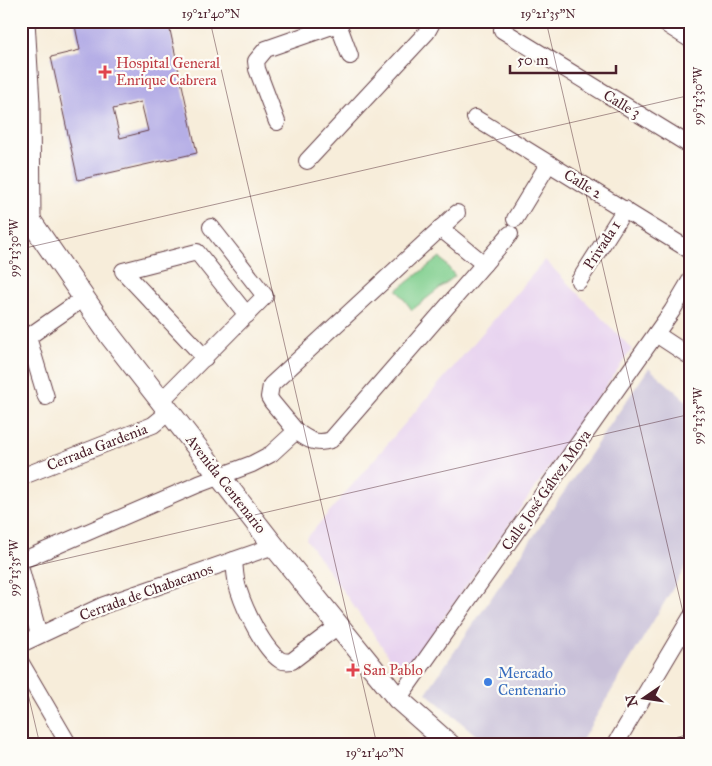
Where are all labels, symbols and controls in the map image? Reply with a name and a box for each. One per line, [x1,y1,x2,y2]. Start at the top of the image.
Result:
text: 19°21'40"N [182,7,240,21]
text: 19°21'35"N [520,7,576,21]
scale bar [510,42,616,74]
text: 50 m [517,51,549,69]
place label: Hospital General Enrique Cabrera [116,54,221,90]
marker: Hospital General Enrique Cabrera [98,65,112,79]
text: 99°13'30"W [691,66,705,125]
street label: Calle 3 [600,86,644,122]
street label: Calle 2 [561,166,606,203]
street label: Privada 1 [580,217,624,273]
text: 99°13'30"W [7,218,21,277]
text: 99°13'35"W [691,387,705,445]
street label: Cerrada Gardenia [44,419,150,474]
street label: Calle José Gálvez Moya [498,426,596,554]
street label: Avenida Centenario [181,430,270,537]
text: 99°13'35"W [7,539,21,597]
street label: Cerrada de Chabacanos [77,559,215,625]
place label: San Pablo [363,661,423,679]
marker: San Pablo [347,664,359,676]
place label: Mercado Centenario [498,664,566,699]
north arrow [620,674,670,724]
marker: Mercado Centenario [482,676,494,688]
text: N [622,693,641,709]
text: 19°21'40"N [346,746,404,760]

